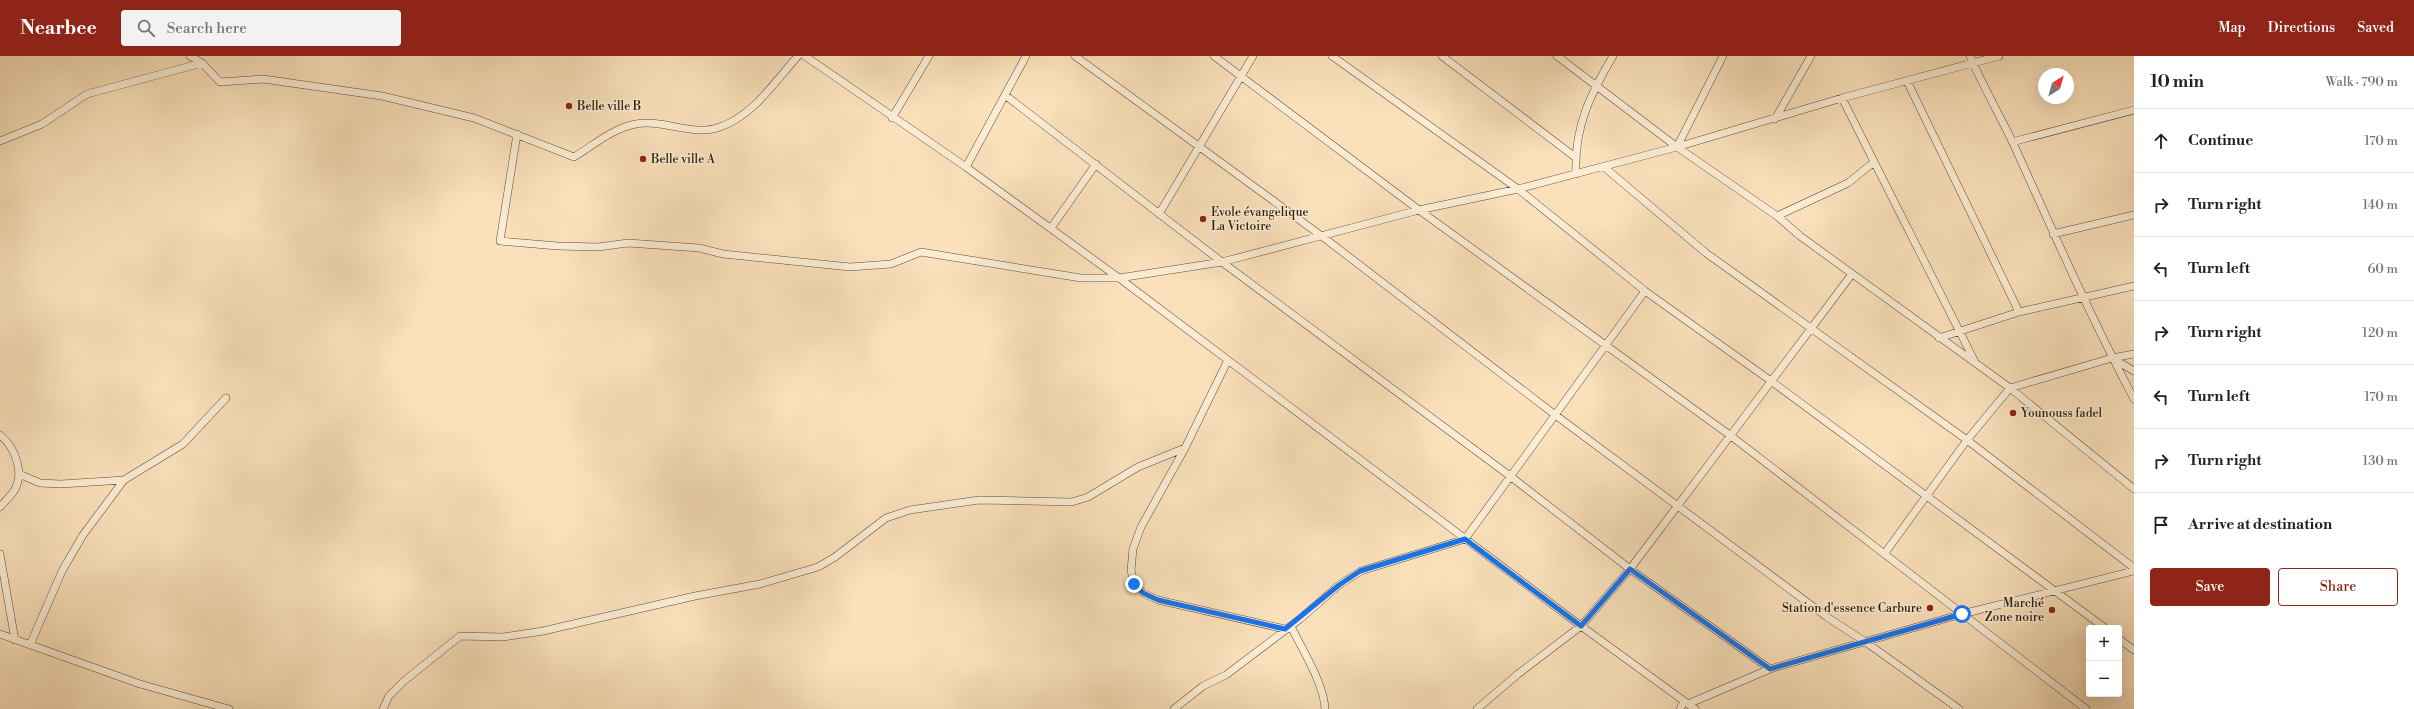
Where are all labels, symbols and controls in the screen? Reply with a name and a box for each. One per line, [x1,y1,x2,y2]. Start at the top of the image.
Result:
search box [121,10,401,46]
text: Nearbee [20,16,97,40]
icon: search [135,17,157,39]
text: Search here [167,19,247,38]
text: Map [2218,19,2246,37]
text: Directions [2268,19,2335,37]
text: Saved [2357,19,2394,37]
north arrow [2038,68,2074,104]
text: 10 min [2150,71,2204,93]
text: Walk · 790 m [2325,74,2398,90]
place label: Belle ville B [576,99,641,114]
marker: Belle ville B [564,101,574,111]
icon: ahead [2150,130,2172,152]
text: Continue [2188,131,2253,150]
text: 170 m [2364,133,2398,149]
place label: Belle ville A [650,152,716,167]
marker: Belle ville A [638,154,648,164]
icon: right [2150,194,2172,216]
text: Turn right [2188,195,2262,214]
text: 140 m [2362,197,2398,213]
place label: Evole évangelique La Victoire [1211,205,1309,234]
marker: Evole évangelique La Victoire [1198,214,1208,224]
icon: left [2150,258,2172,280]
text: Turn left [2188,259,2250,278]
text: 60 m [2367,261,2398,277]
icon: right [2150,322,2172,344]
text: Turn right [2188,323,2262,342]
text: 120 m [2362,325,2398,341]
icon: left [2150,386,2172,408]
text: Turn left [2188,387,2250,406]
text: 170 m [2364,389,2398,405]
place label: Younouss fadel [2020,406,2103,421]
marker: Younouss fadel [2008,408,2018,418]
icon: right [2150,450,2172,472]
text: Turn right [2188,451,2262,470]
text: 130 m [2363,453,2398,469]
icon: arrive [2150,514,2172,536]
text: Arrive at destination [2188,515,2332,534]
button: Save [2150,568,2270,606]
button: Share [2278,568,2398,606]
route end [1125,575,1143,593]
place label: Marché Zone noire [1985,596,2044,625]
place label: Station d'essence Carbure [1782,601,1922,616]
marker: Station d'essence Carbure [1925,603,1935,613]
route start [1953,605,1971,623]
marker: Marché Zone noire [2047,605,2057,615]
map controls [2086,625,2122,697]
button: + [2086,625,2122,661]
button: − [2086,661,2122,697]

